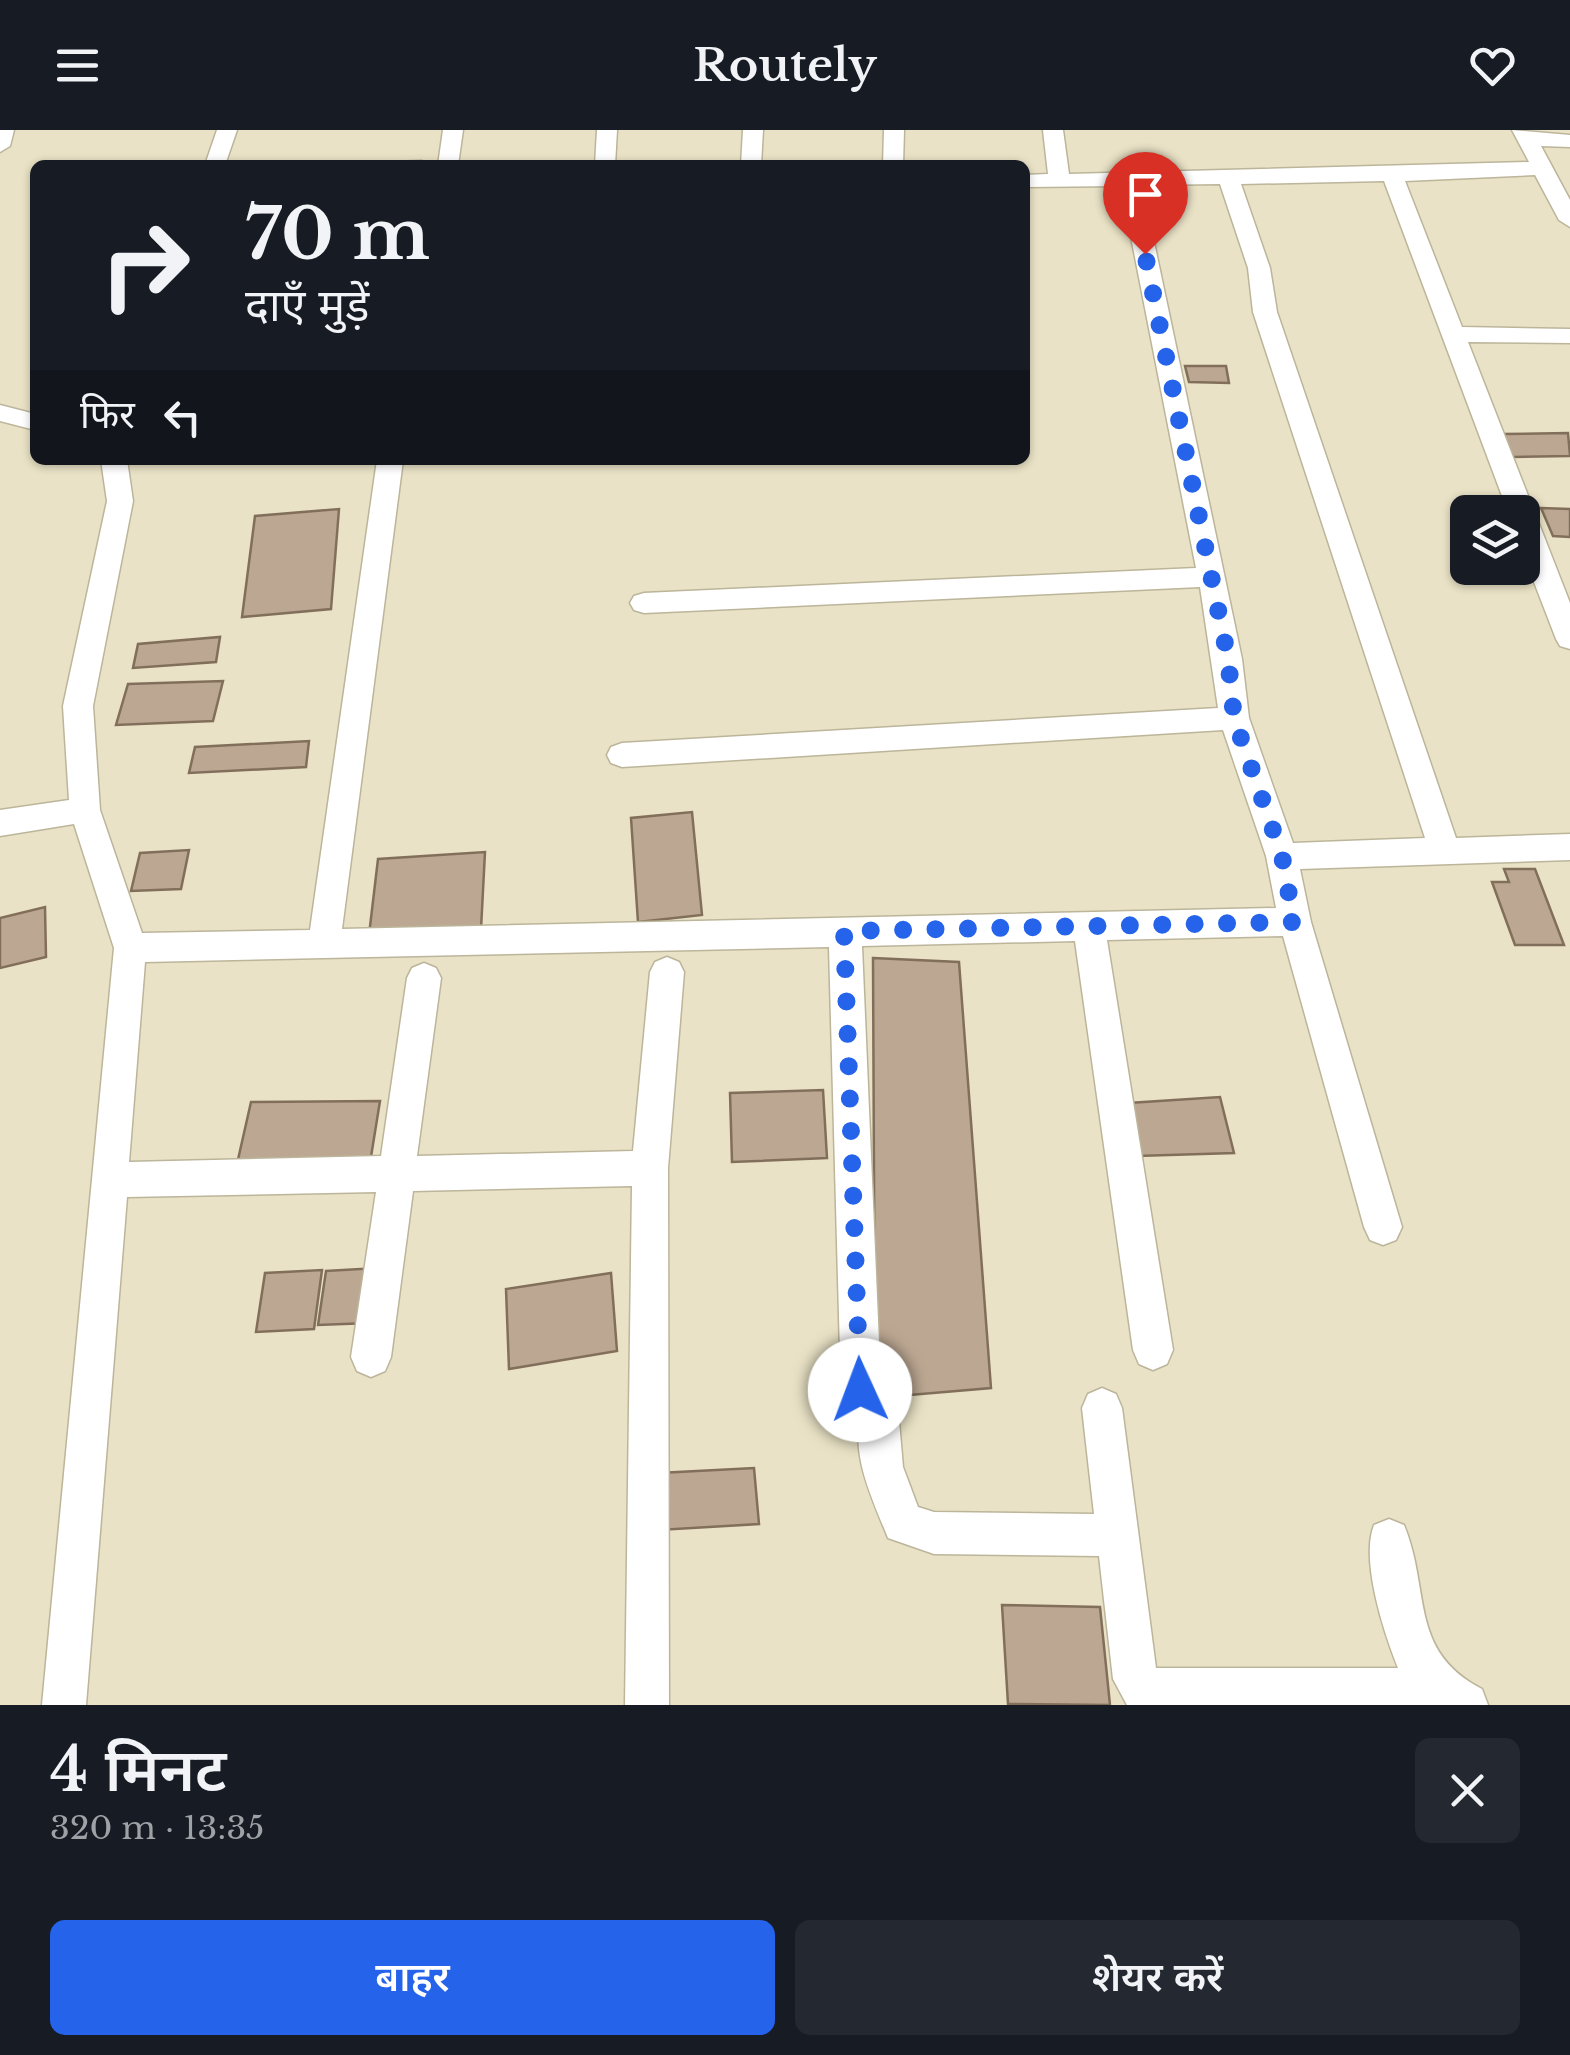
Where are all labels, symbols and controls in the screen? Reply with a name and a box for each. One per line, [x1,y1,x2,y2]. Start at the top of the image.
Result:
text: Routely [693,37,877,93]
icon: menu [50,38,105,93]
icon: heart [1465,38,1520,93]
pin [1103,152,1188,255]
icon: arrive [1118,167,1173,222]
text: 70 m [245,191,430,278]
icon: right [80,200,210,330]
text: दाएँ मुड़ें [245,277,369,333]
icon: left [155,390,210,445]
text: फिर [80,391,135,438]
map controls [1450,495,1540,585]
button: layers [1450,495,1540,585]
position arrow [808,1338,912,1442]
text: 4 मिनट [50,1733,227,1807]
button: close [1415,1738,1520,1843]
text: 320 m · 13:35 [50,1808,264,1848]
button: बाहर [50,1920,775,2035]
button: शेयर करें [795,1920,1520,2035]

